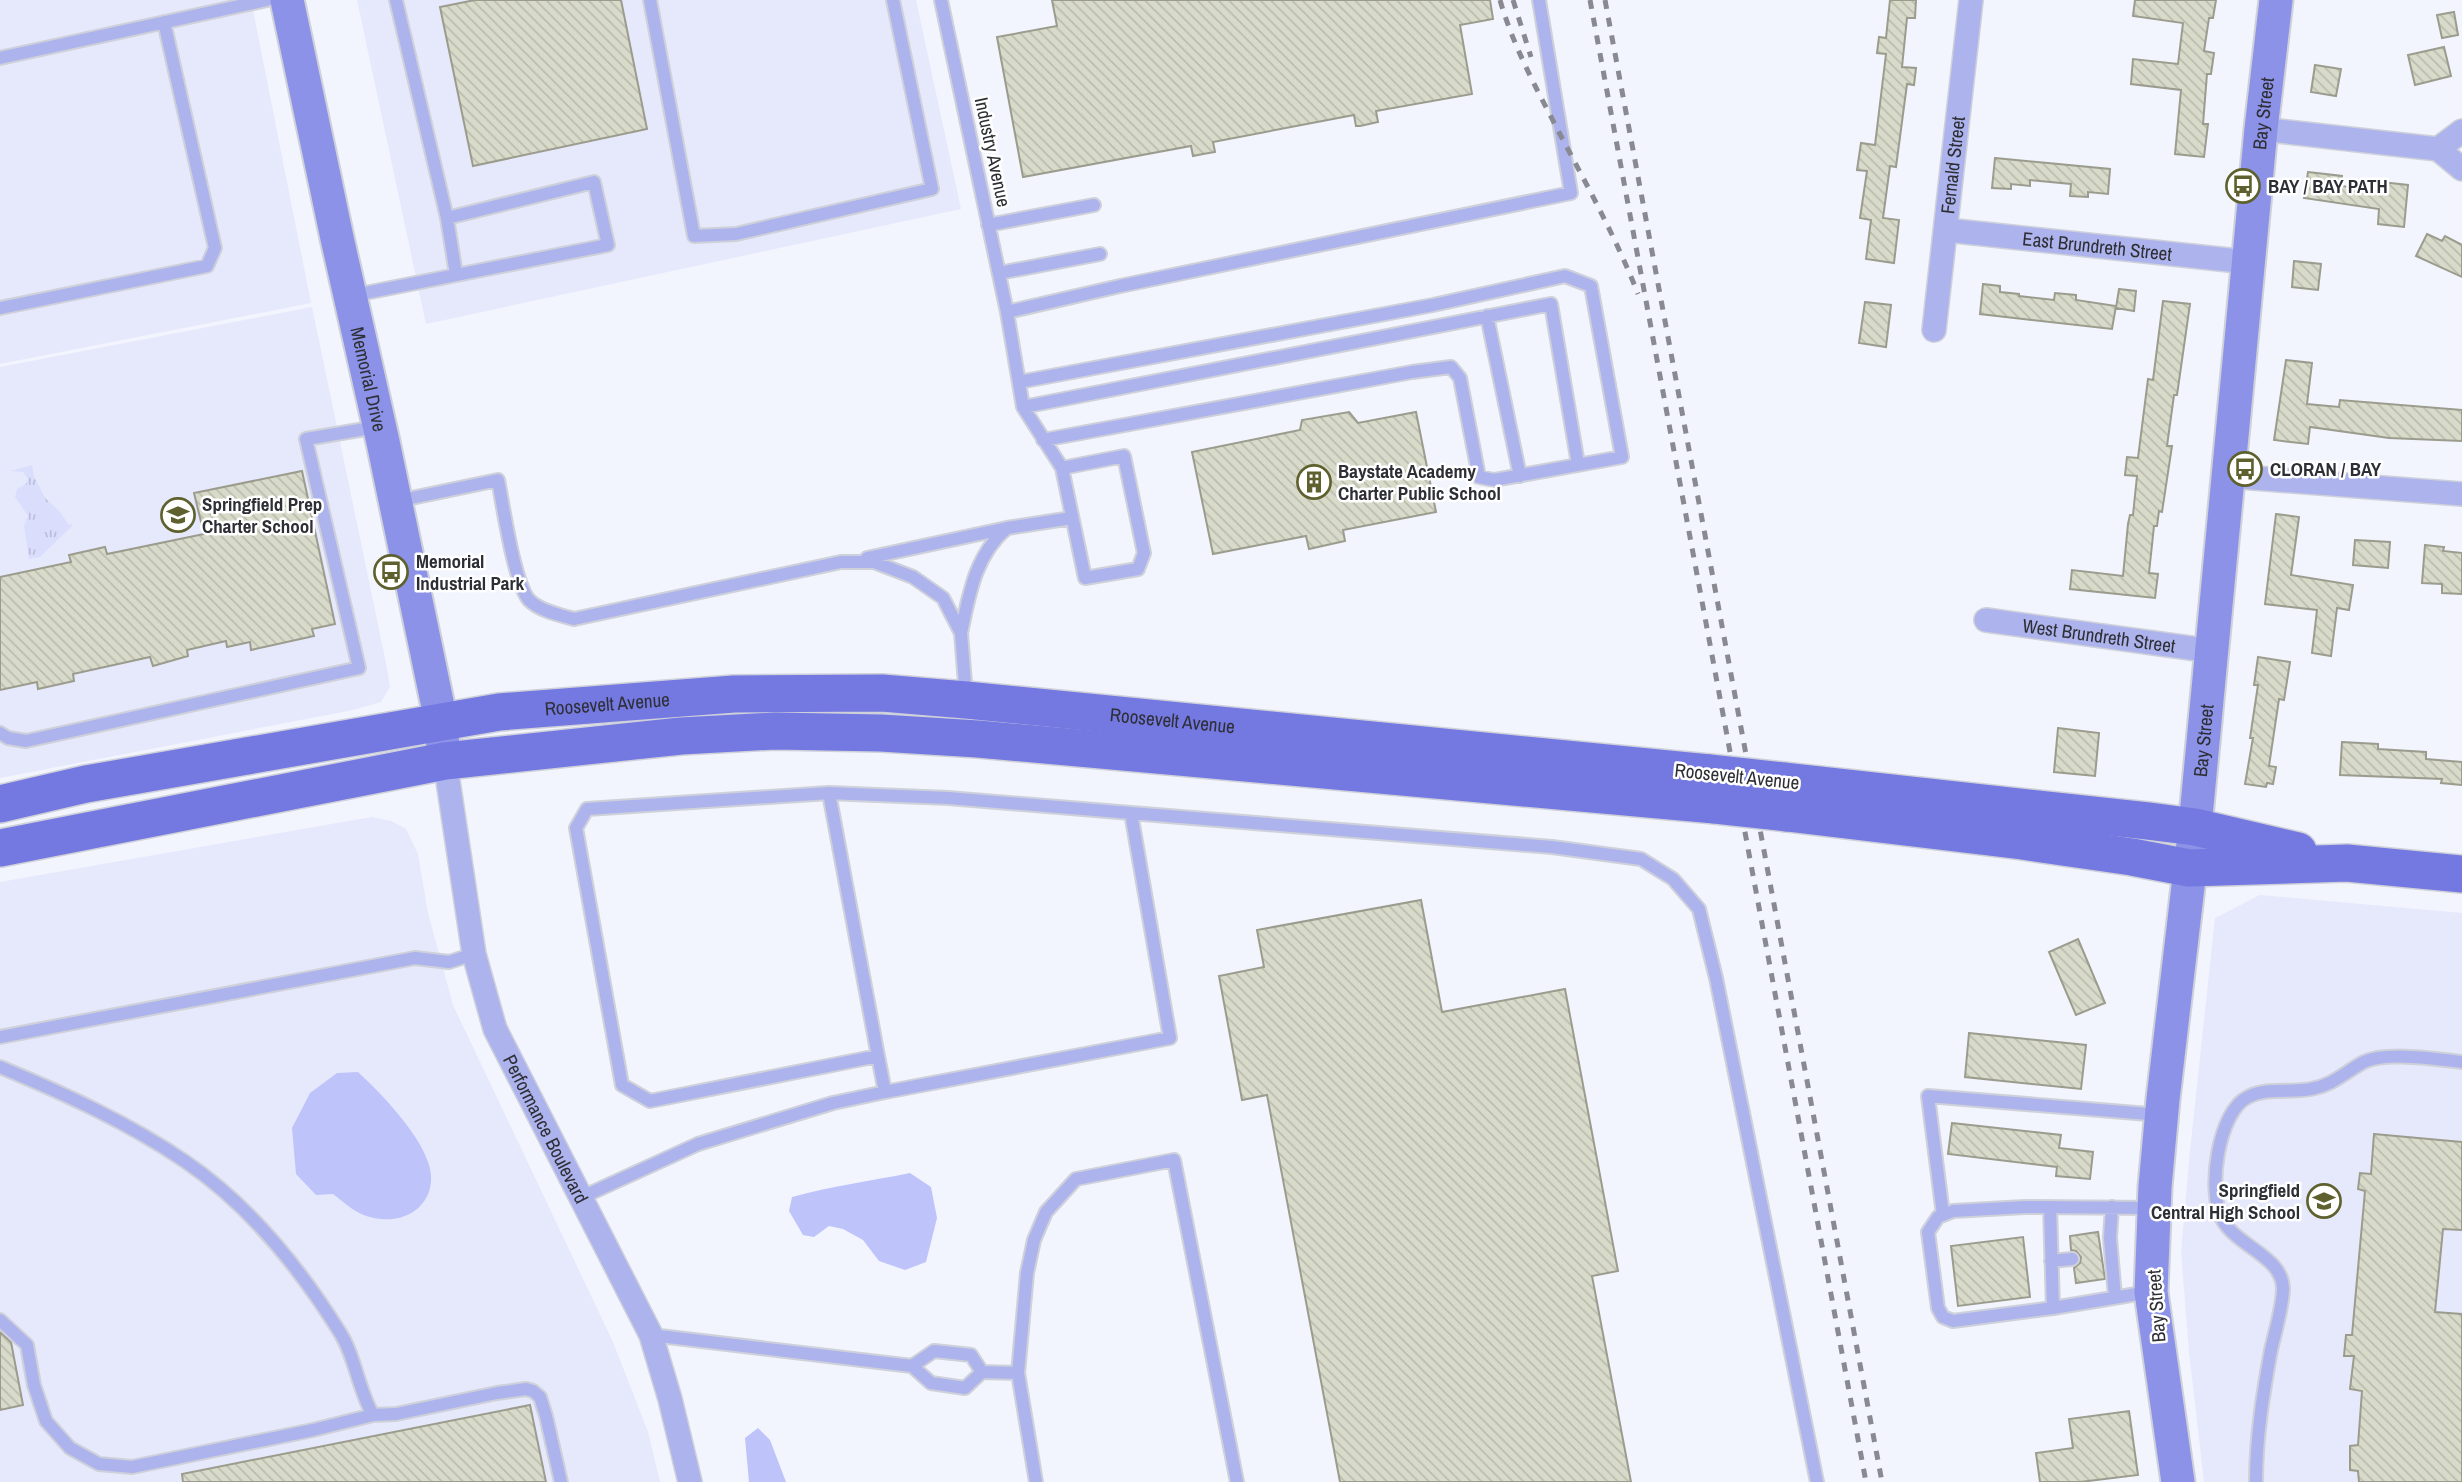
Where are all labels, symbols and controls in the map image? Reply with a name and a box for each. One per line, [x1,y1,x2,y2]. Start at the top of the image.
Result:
street label: Bay Street [2246,75,2280,151]
street label: Industry Avenue [969,95,1017,209]
street label: Fernald Street [1934,114,1971,215]
bus stop icon: BAY / BAY PATH [2224,167,2262,205]
place label: BAY / BAY PATH [2268,173,2388,199]
street label: East Brundreth Street [2021,225,2174,267]
street label: Memorial Drive [344,324,393,434]
bus stop icon: CLORAN / BAY [2226,450,2264,488]
place label: CLORAN / BAY [2270,456,2382,482]
place label: Baystate Academy Charter Public School [1338,458,1501,506]
building icon: Baystate Academy Charter Public School [1295,463,1333,501]
place label: Springfield Prep Charter School [202,491,322,539]
school or university icon: Springfield Prep Charter School [159,496,197,534]
place label: Memorial Industrial Park [416,548,525,596]
bus stop icon: Memorial Industrial Park [372,553,410,591]
street label: West Brundreth Street [2021,612,2178,659]
street label: Roosevelt Avenue [544,686,671,721]
street label: Roosevelt Avenue [1109,701,1236,739]
street label: Bay Street [2187,702,2220,778]
street label: Roosevelt Avenue [1673,757,1801,795]
street label: Performance Boulevard [497,1050,595,1208]
place label: Springfield Central High School [2151,1177,2300,1225]
school or university icon: Springfield Central High School [2305,1182,2343,1220]
street label: Bay Street [2140,1268,2172,1343]

